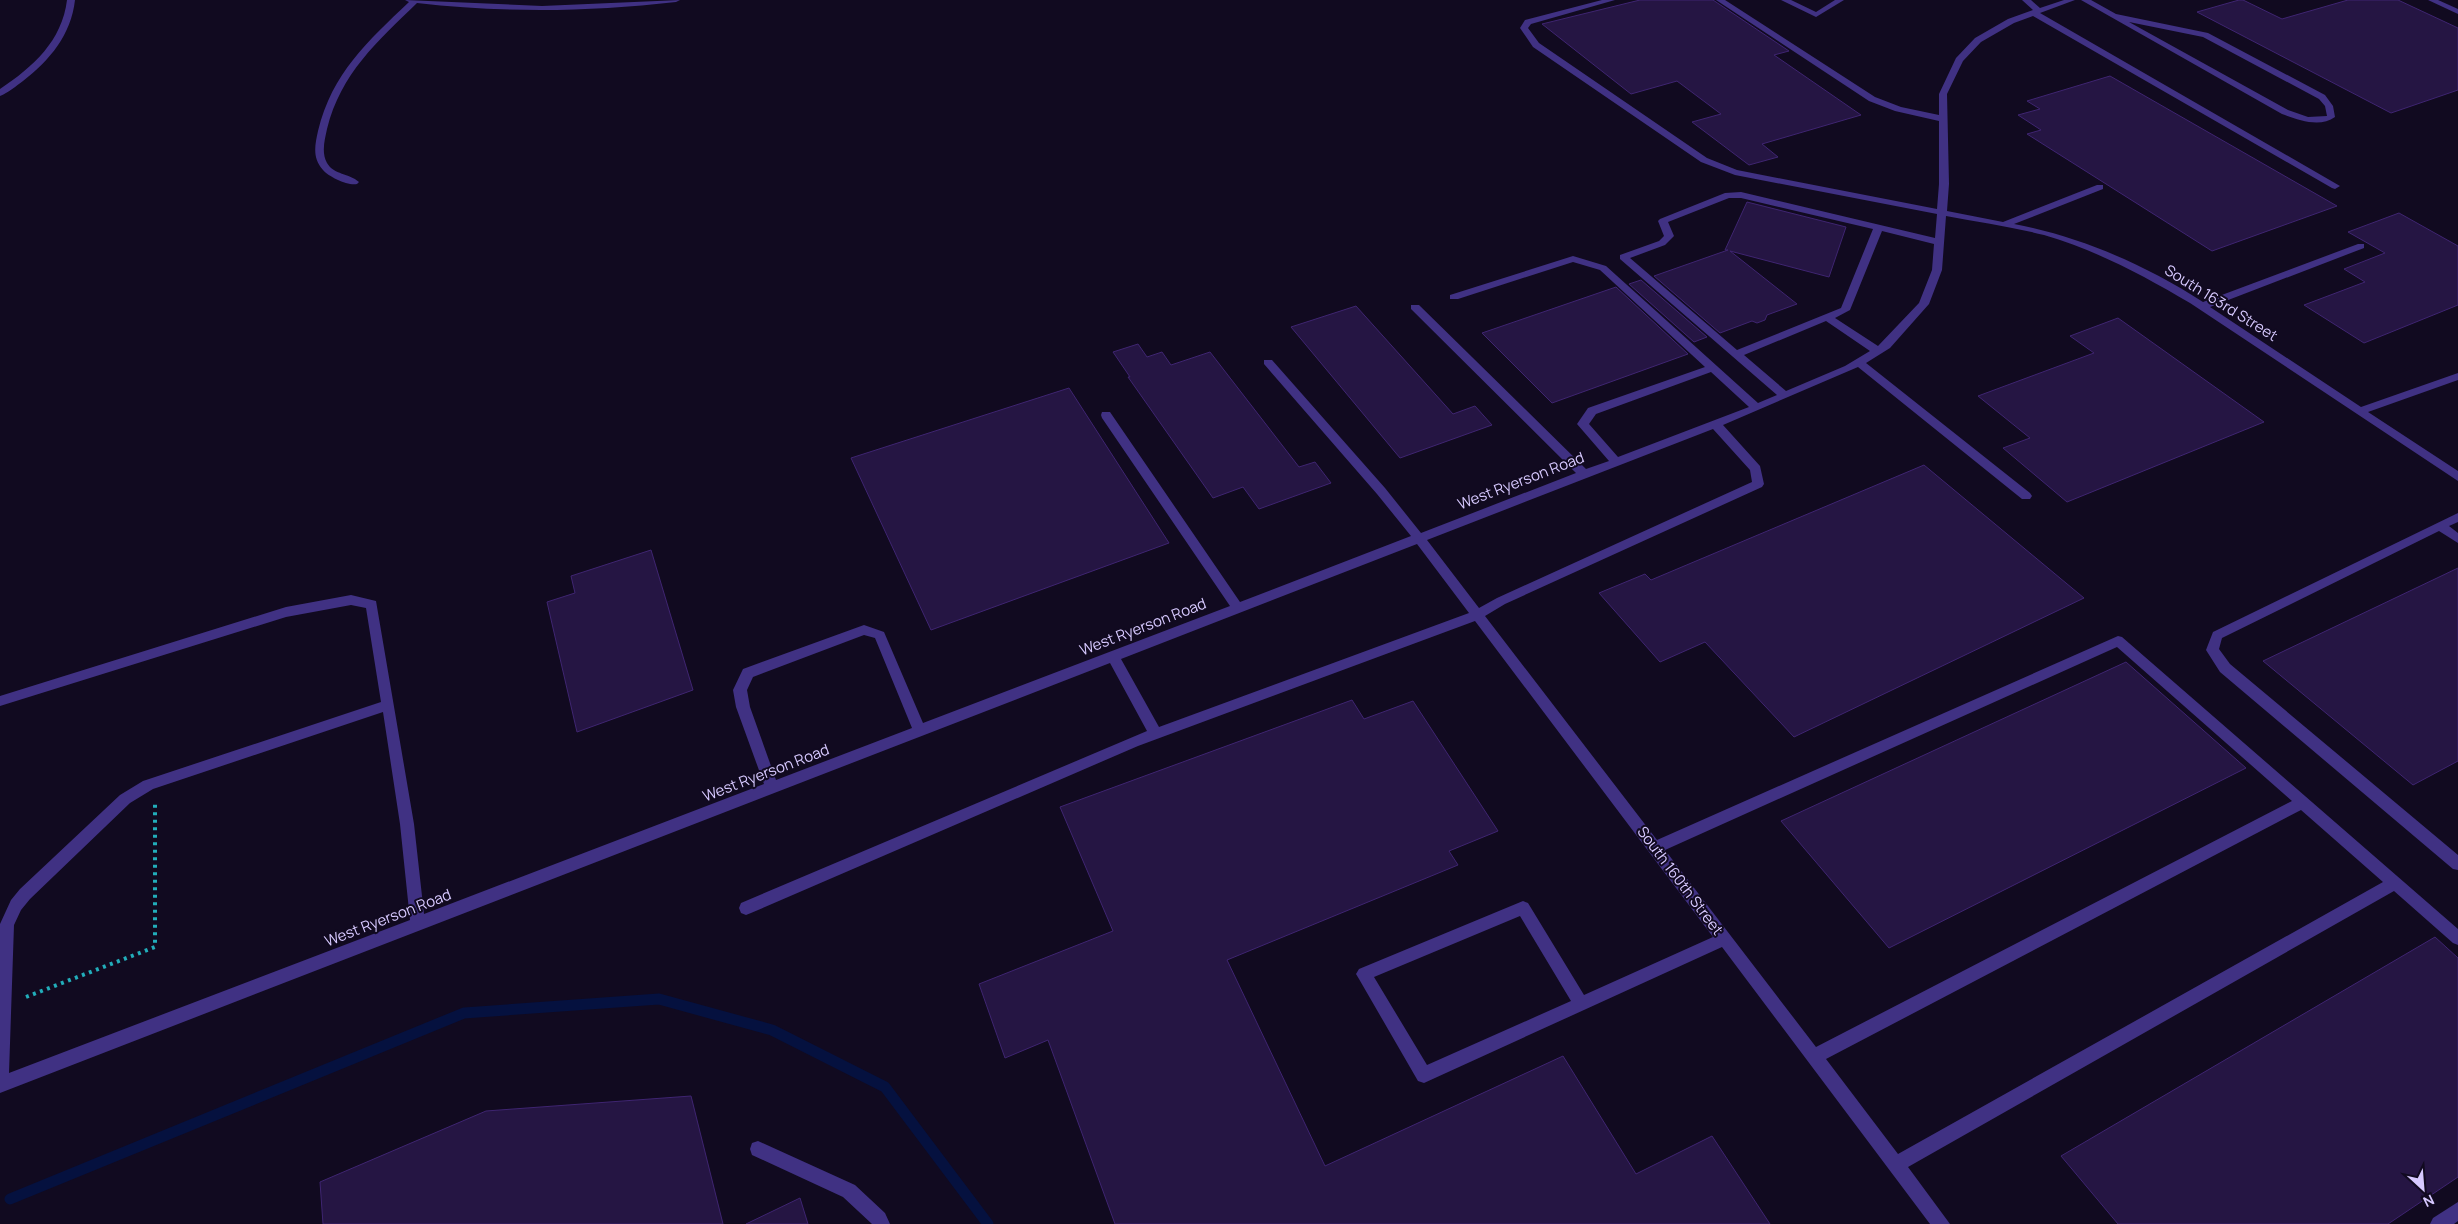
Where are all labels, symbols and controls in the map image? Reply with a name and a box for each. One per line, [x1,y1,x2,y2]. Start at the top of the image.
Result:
street label: South 163rd Street [2161,259,2282,346]
street label: West Ryerson Road [1455,447,1587,514]
street label: West Ryerson Road [1077,593,1209,660]
street label: West Ryerson Road [700,739,832,806]
street label: South 160th Street [1633,822,1728,939]
street label: West Ryerson Road [322,884,454,951]
north arrow [2398,1164,2448,1214]
text: N [2420,1190,2438,1212]

